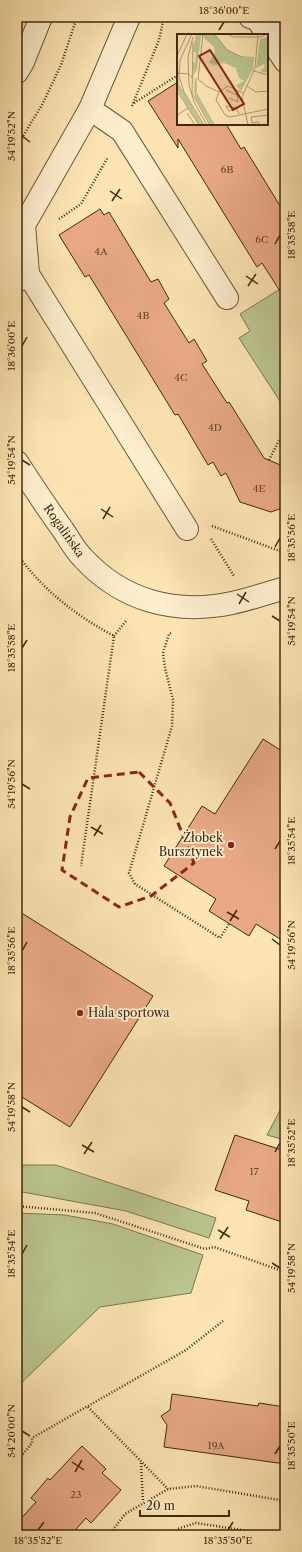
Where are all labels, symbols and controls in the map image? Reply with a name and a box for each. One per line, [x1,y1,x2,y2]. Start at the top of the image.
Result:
text: 18°36'00"E [199,4,249,17]
inset map [177,34,268,125]
text: 54°19'52"N [5,111,18,161]
house number: 6B [221,163,233,176]
text: 18°35'58"E [285,211,298,259]
house number: 6C [255,233,269,246]
house number: 4A [94,245,108,258]
house number: 4B [137,309,149,322]
text: 18°36'00"E [5,321,18,371]
house number: 4C [174,371,188,384]
house number: 4D [208,421,222,434]
text: 54°19'54"N [5,435,18,485]
house number: 4E [253,482,265,495]
street label: Rogalińska [41,501,89,561]
text: 18°35'56"E [285,514,298,562]
text: 54°19'54"N [285,596,298,646]
text: 18°35'58"E [5,624,18,672]
text: 54°19'56"N [5,759,18,809]
text: 18°35'54"E [285,817,298,865]
place label: Żłobek Bursztynek [159,829,224,859]
marker: Żłobek Bursztynek [226,840,236,850]
text: 54°19'56"N [285,920,298,970]
text: 18°35'56"E [5,927,18,975]
place label: Hala sportowa [88,1005,170,1020]
marker: Hala sportowa [75,1008,85,1018]
text: 54°19'58"N [5,1082,18,1132]
text: 18°35'52"E [285,1119,298,1167]
house number: 17 [249,1165,259,1178]
text: 18°35'54"E [5,1230,18,1278]
text: 54°19'58"N [285,1243,298,1293]
text: 54°20'00"N [5,1404,18,1458]
text: 18°35'50"E [285,1421,298,1470]
house number: 19A [207,1439,225,1452]
house number: 23 [70,1488,82,1501]
scale bar [140,1492,229,1518]
text: 20 m [146,1498,175,1513]
text: 18°35'52"E [14,1534,62,1547]
text: 18°35'50"E [204,1534,253,1547]

